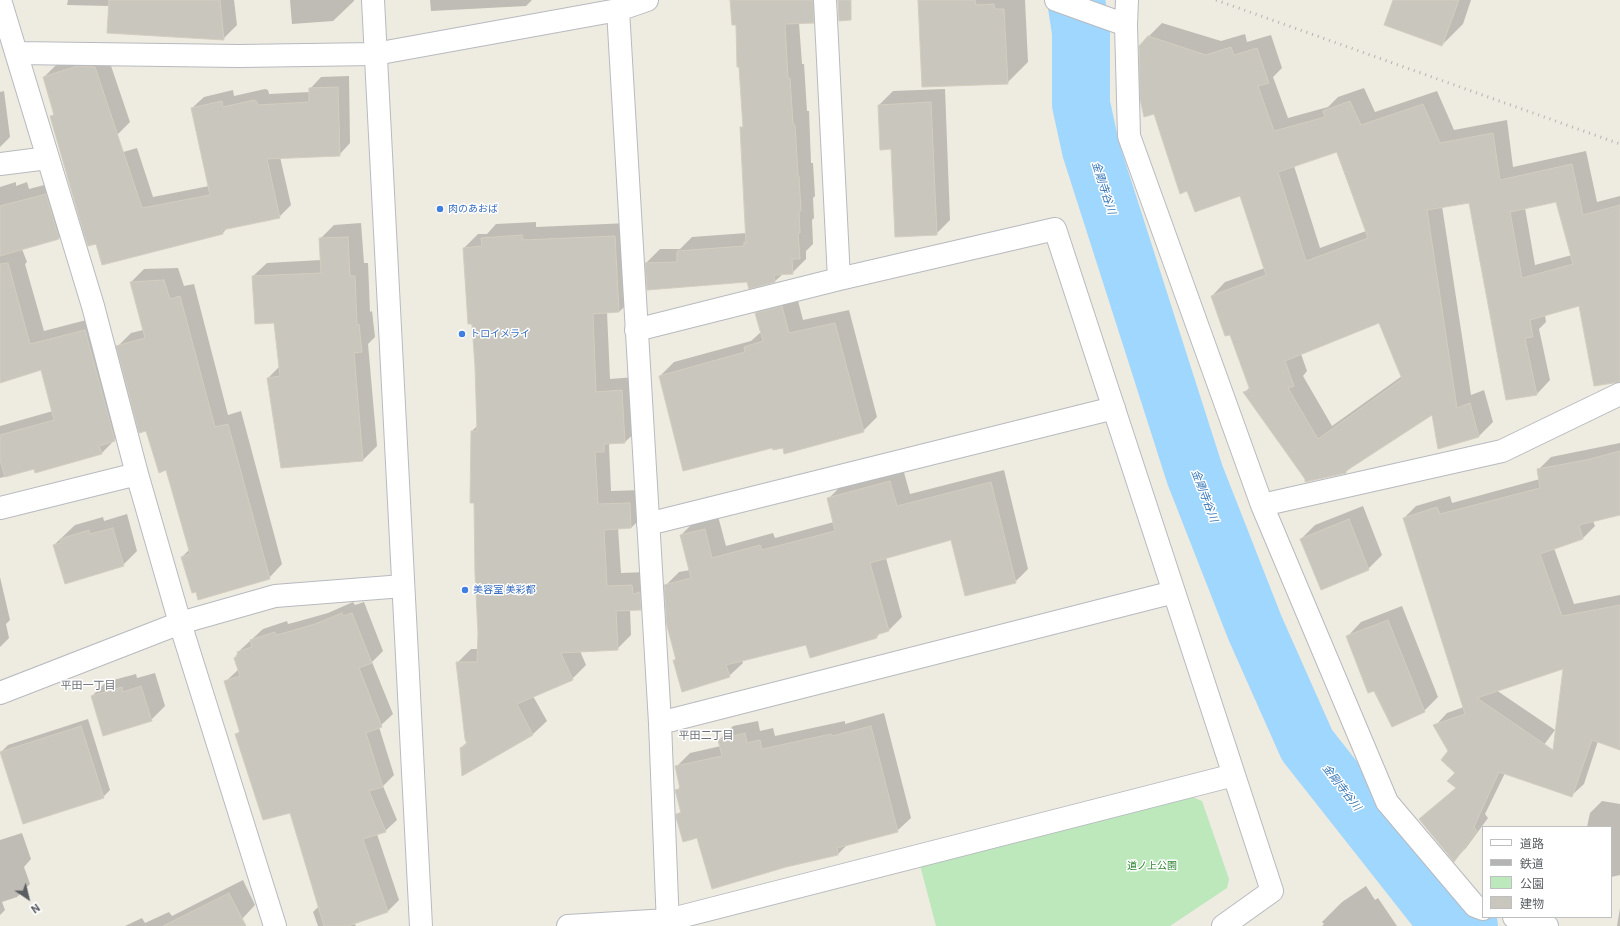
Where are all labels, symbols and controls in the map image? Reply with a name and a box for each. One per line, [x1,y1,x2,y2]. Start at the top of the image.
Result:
water label: 金剛寺谷川 [1088,160,1118,216]
place label: 肉のあおば [448,203,498,215]
marker: 肉のあおば [435,204,445,214]
place label: トロイメライ [470,328,530,340]
marker: トロイメライ [457,329,467,339]
water label: 金剛寺谷川 [1188,468,1220,524]
place label: 美容室 美彩都 [473,584,535,596]
marker: 美容室 美彩都 [460,585,470,595]
district label: 平田一丁目 [61,679,115,693]
district label: 平田二丁目 [679,729,733,743]
water label: 金剛寺谷川 [1319,762,1363,814]
legend [1482,826,1612,918]
text: 道路 [1520,837,1544,851]
text: 鉄道 [1520,857,1544,871]
park label: 道ノ上公園 [1127,860,1177,872]
text: 公園 [1520,877,1544,891]
north arrow [8,878,48,918]
text: 建物 [1520,897,1544,911]
text: N [28,901,42,916]

